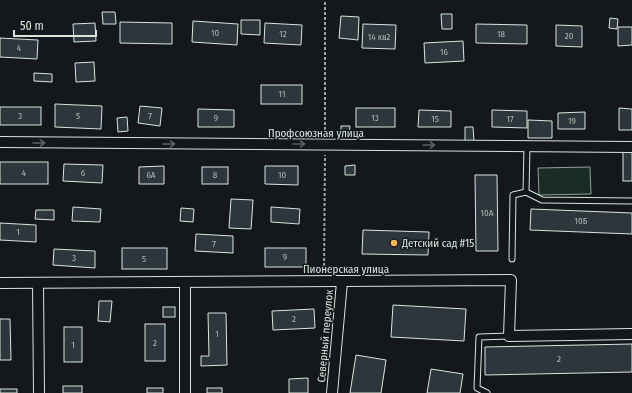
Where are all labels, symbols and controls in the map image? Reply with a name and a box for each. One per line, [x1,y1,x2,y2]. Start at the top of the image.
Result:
scale bar [14,12,96,38]
text: 50 m [20,19,44,33]
house number: 10 [211,28,219,38]
house number: 12 [279,29,287,39]
house number: 18 [497,29,506,39]
house number: 20 [565,31,574,41]
house number: 14 кв2 [368,32,390,42]
house number: 4 [17,43,22,53]
house number: 16 [440,47,449,57]
house number: 11 [279,89,285,99]
house number: 3 [18,111,22,121]
house number: 5 [76,111,80,121]
house number: 7 [148,111,152,121]
house number: 9 [214,113,218,123]
house number: 13 [371,113,379,123]
house number: 15 [431,114,439,124]
house number: 17 [506,114,514,124]
house number: 19 [568,116,576,126]
street label: Профсоюзная улица [268,127,364,140]
one-way arrow [32,139,45,147]
one-way arrow [162,140,175,147]
one-way arrow [292,141,305,148]
one-way arrow [422,141,435,149]
house number: 4 [22,168,27,178]
house number: 6 [81,168,86,178]
house number: 6А [146,170,156,180]
house number: 8 [213,170,218,180]
house number: 10 [278,170,286,180]
house number: 10А [481,208,494,218]
house number: 10Б [575,216,588,226]
house number: 1 [16,227,20,237]
place label: Детский сад #15 [401,237,474,250]
marker: Детский сад #15 [389,238,399,248]
house number: 7 [212,239,216,249]
house number: 9 [283,252,287,262]
house number: 3 [72,253,76,263]
house number: 5 [142,254,146,264]
street label: Пионерская улица [303,263,389,276]
street label: Северный переулок [315,288,336,383]
house number: 2 [292,314,296,324]
house number: 1 [215,329,219,339]
house number: 2 [153,338,157,348]
house number: 1 [71,340,75,350]
house number: 2 [557,354,561,364]

